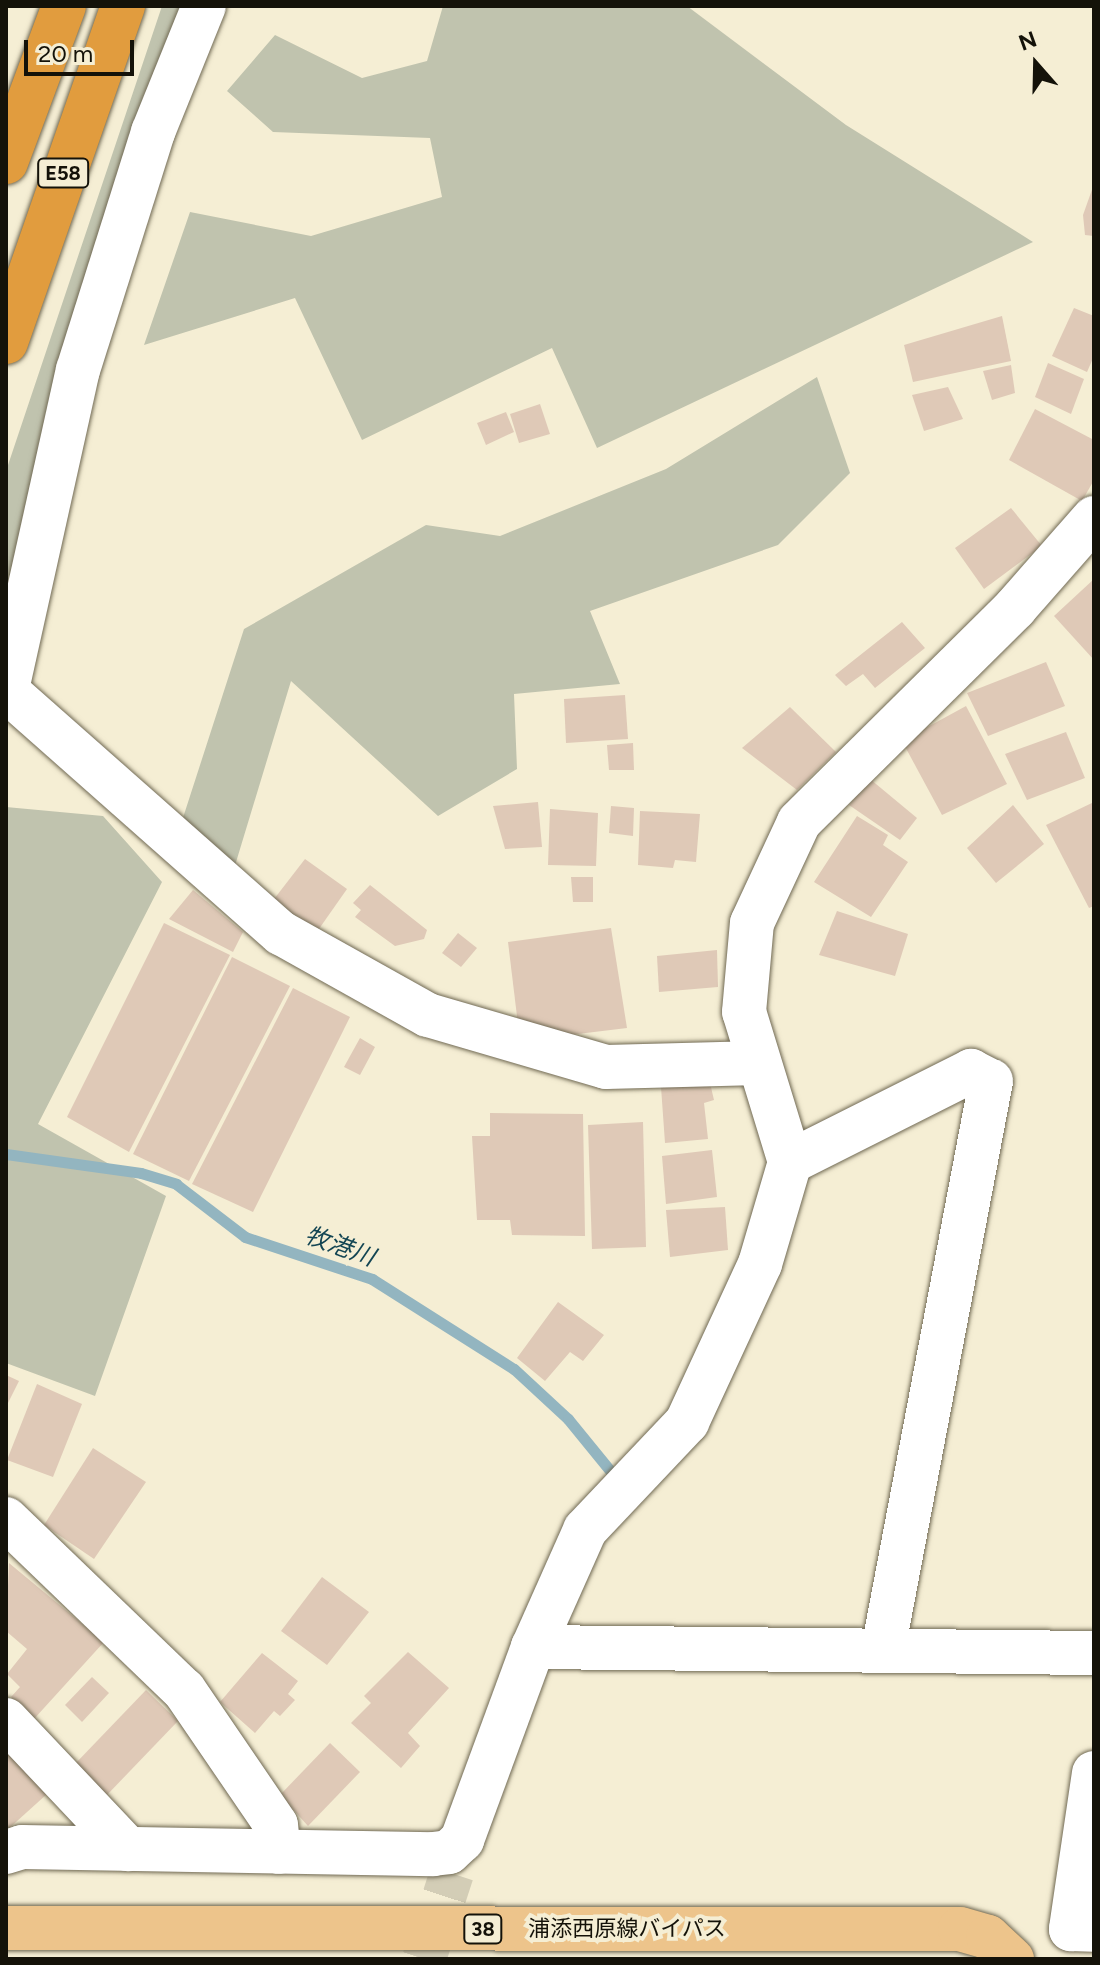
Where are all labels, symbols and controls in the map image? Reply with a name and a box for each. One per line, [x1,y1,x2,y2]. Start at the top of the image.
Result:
scale bar [28,24,138,74]
north arrow [996,24,1076,104]
text: N [1015,25,1040,57]
text: 20 m [38,39,93,68]
road number: E58 [37,157,89,189]
water label: 牧港川 [301,1220,379,1272]
road number: 38 [463,1913,503,1945]
street label: 浦添西原線バイパス [528,1916,726,1942]

